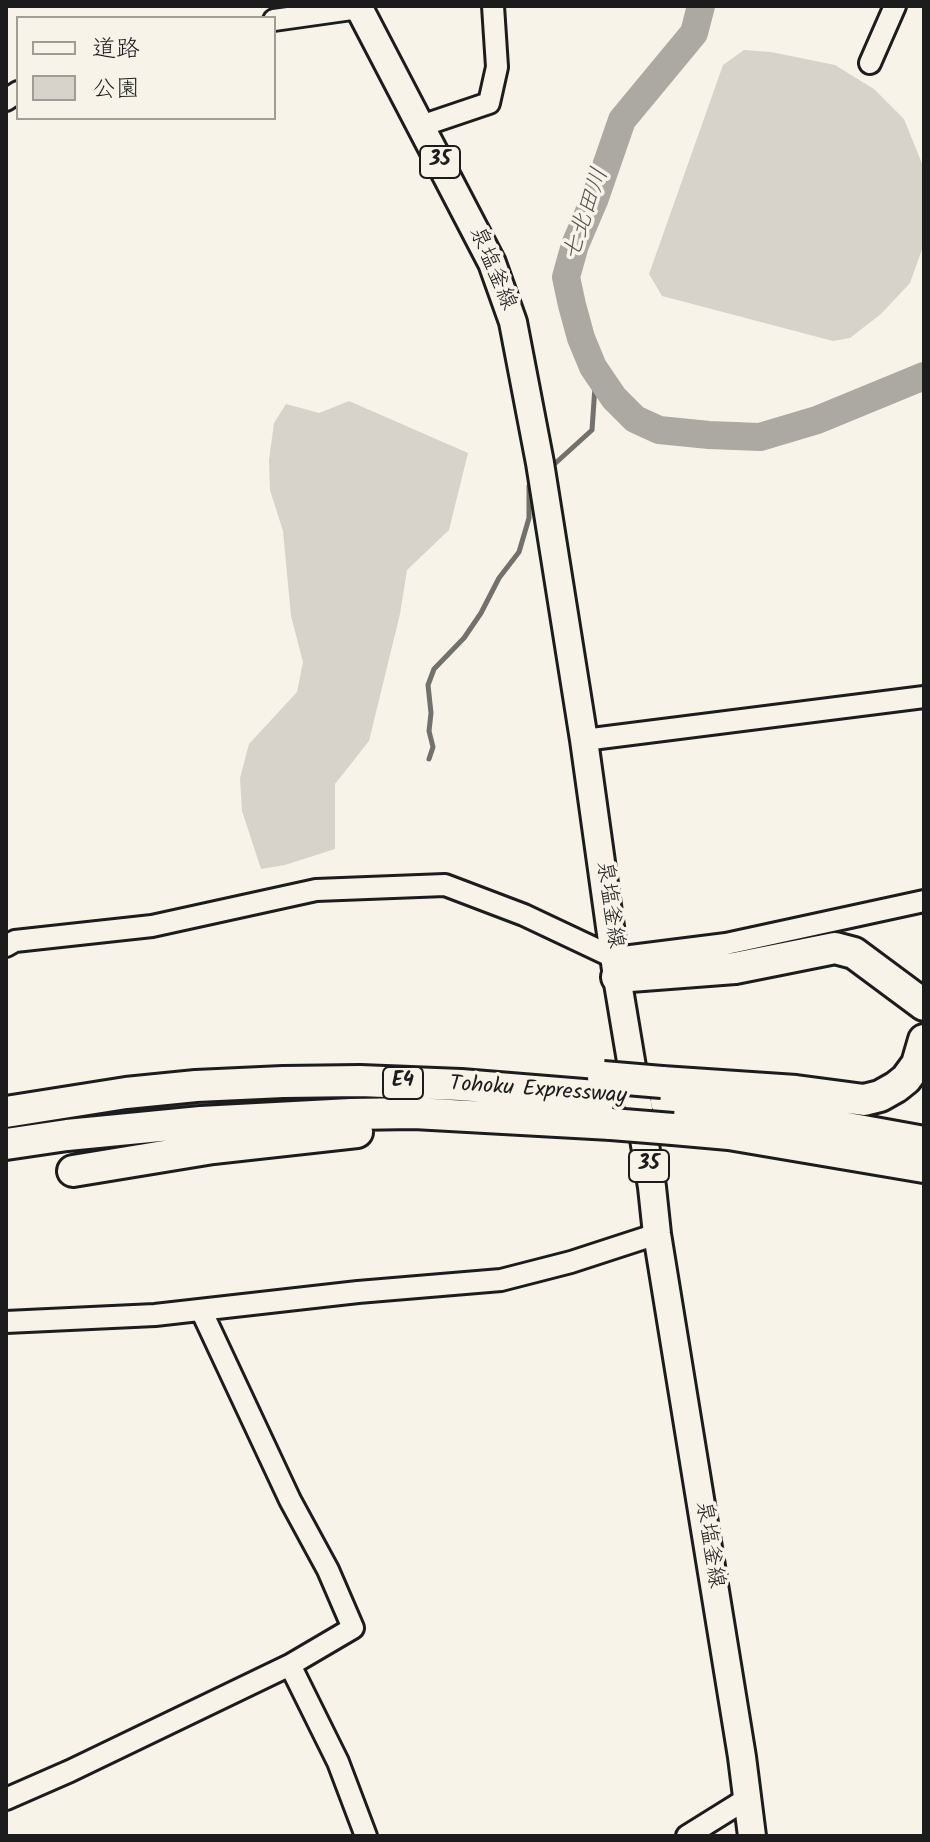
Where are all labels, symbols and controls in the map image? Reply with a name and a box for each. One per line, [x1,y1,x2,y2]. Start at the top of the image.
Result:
legend [16,16,276,120]
text: 道路 [92,30,140,69]
text: 公園 [92,70,140,109]
road number: 35 [420,146,460,178]
water label: 七北田川 [559,165,617,265]
street label: 泉塩釜線 [462,223,520,315]
street label: 泉塩釜線 [589,860,627,950]
road number: E4 [383,1067,423,1099]
street label: Tohoku Expressway [449,1073,627,1111]
road number: 35 [629,1150,669,1182]
street label: 泉塩釜線 [688,1499,728,1591]

